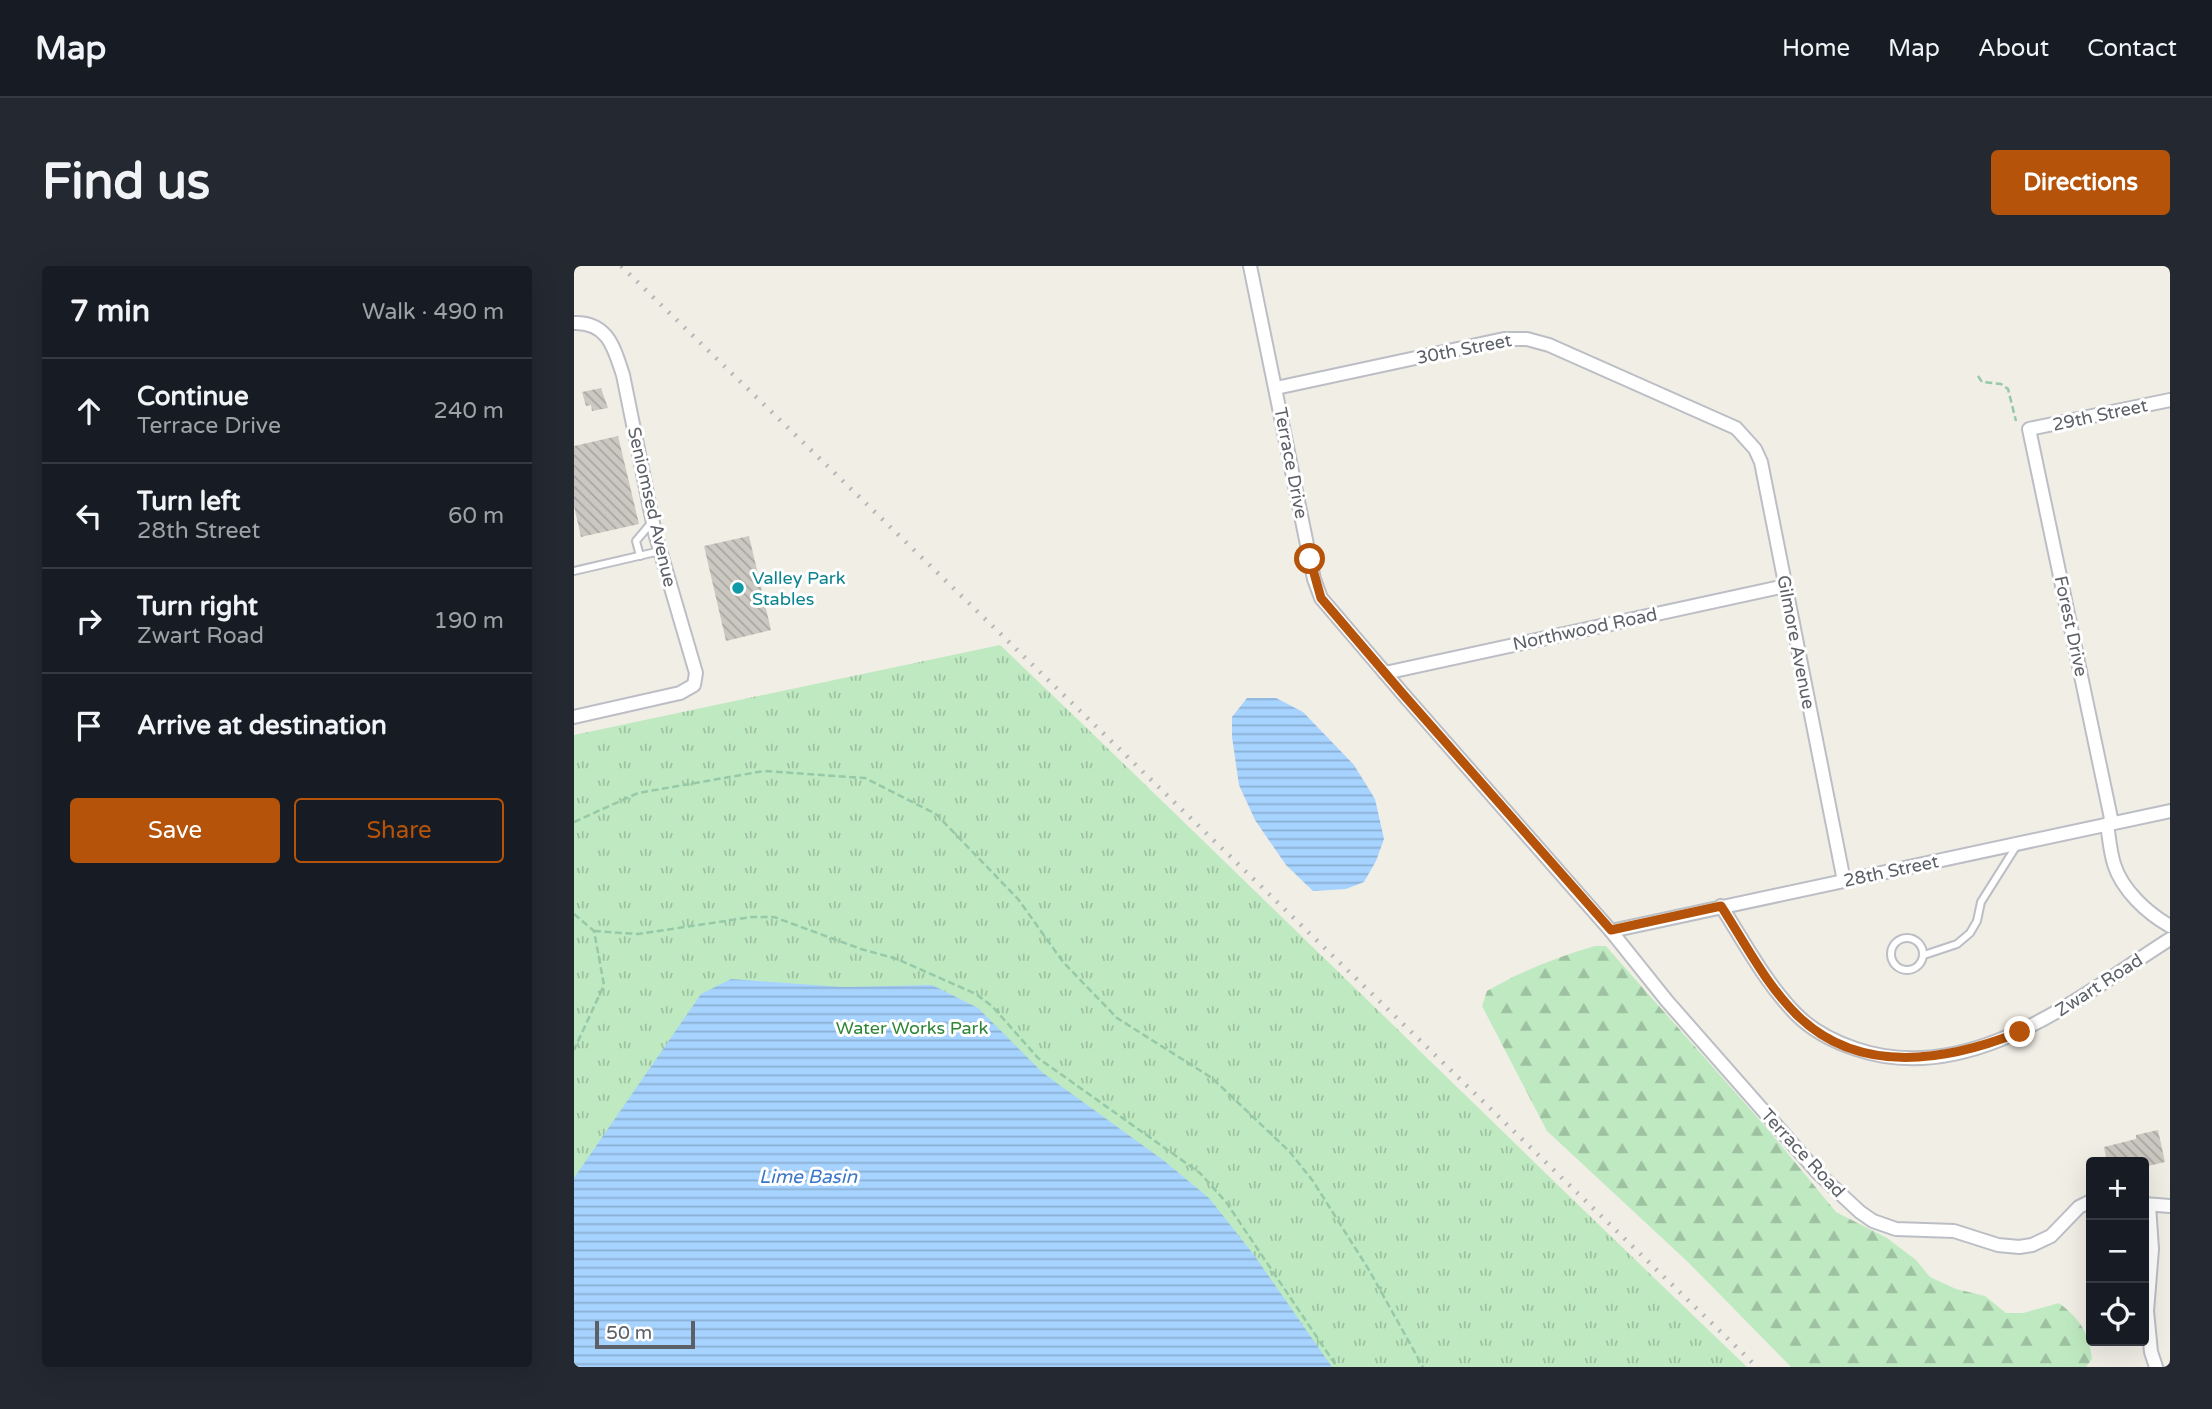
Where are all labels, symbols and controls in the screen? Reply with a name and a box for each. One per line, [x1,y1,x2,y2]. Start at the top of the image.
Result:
text: Map [35,29,106,68]
text: Home [1782,34,1850,63]
text: Map [1888,34,1940,63]
text: About [1978,34,2049,63]
text: Contact [2087,34,2177,63]
button: Directions [1991,150,2170,215]
text: Find us [42,153,210,212]
text: 7 min [70,293,150,330]
text: Walk · 490 m [362,298,504,326]
street label: 30th Street [1414,329,1514,369]
text: Continue [137,381,249,412]
icon: ahead [70,392,108,430]
street label: 29th Street [2050,394,2150,436]
text: 240 m [434,397,504,425]
street label: Terrace Drive [1269,406,1313,520]
text: Terrace Drive [137,412,281,440]
street label: Seniomsed Avenue [623,425,681,589]
text: Turn left [137,486,240,517]
icon: left [70,497,108,535]
text: 60 m [448,502,504,530]
text: 28th Street [137,517,260,545]
route start [1294,543,1325,574]
place label: Valley Park Stables [752,567,846,610]
street label: Gilmore Avenue [1772,573,1820,711]
street label: Forest Drive [2050,574,2092,678]
marker: Valley Park Stables [730,580,746,596]
text: Turn right [137,591,258,622]
icon: right [70,602,108,640]
street label: Northwood Road [1511,603,1659,655]
text: 190 m [434,607,504,635]
text: Zwart Road [137,622,264,650]
icon: arrive [70,707,108,745]
text: Arrive at destination [137,710,387,741]
button: Save [70,798,280,863]
button: Share [294,798,504,863]
street label: 28th Street [1841,850,1941,892]
street label: Zwart Road [2051,949,2147,1021]
route end [2004,1016,2035,1047]
park label: Water Works Park [836,1017,988,1039]
street label: Terrace Road [1756,1104,1850,1202]
map controls [2086,1157,2149,1346]
button: + [2086,1157,2149,1220]
water label: Lime Basin [759,1166,857,1188]
button: − [2086,1220,2149,1283]
button: locate [2086,1283,2149,1346]
scale bar [595,1318,695,1350]
text: 50 m [606,1322,652,1344]

